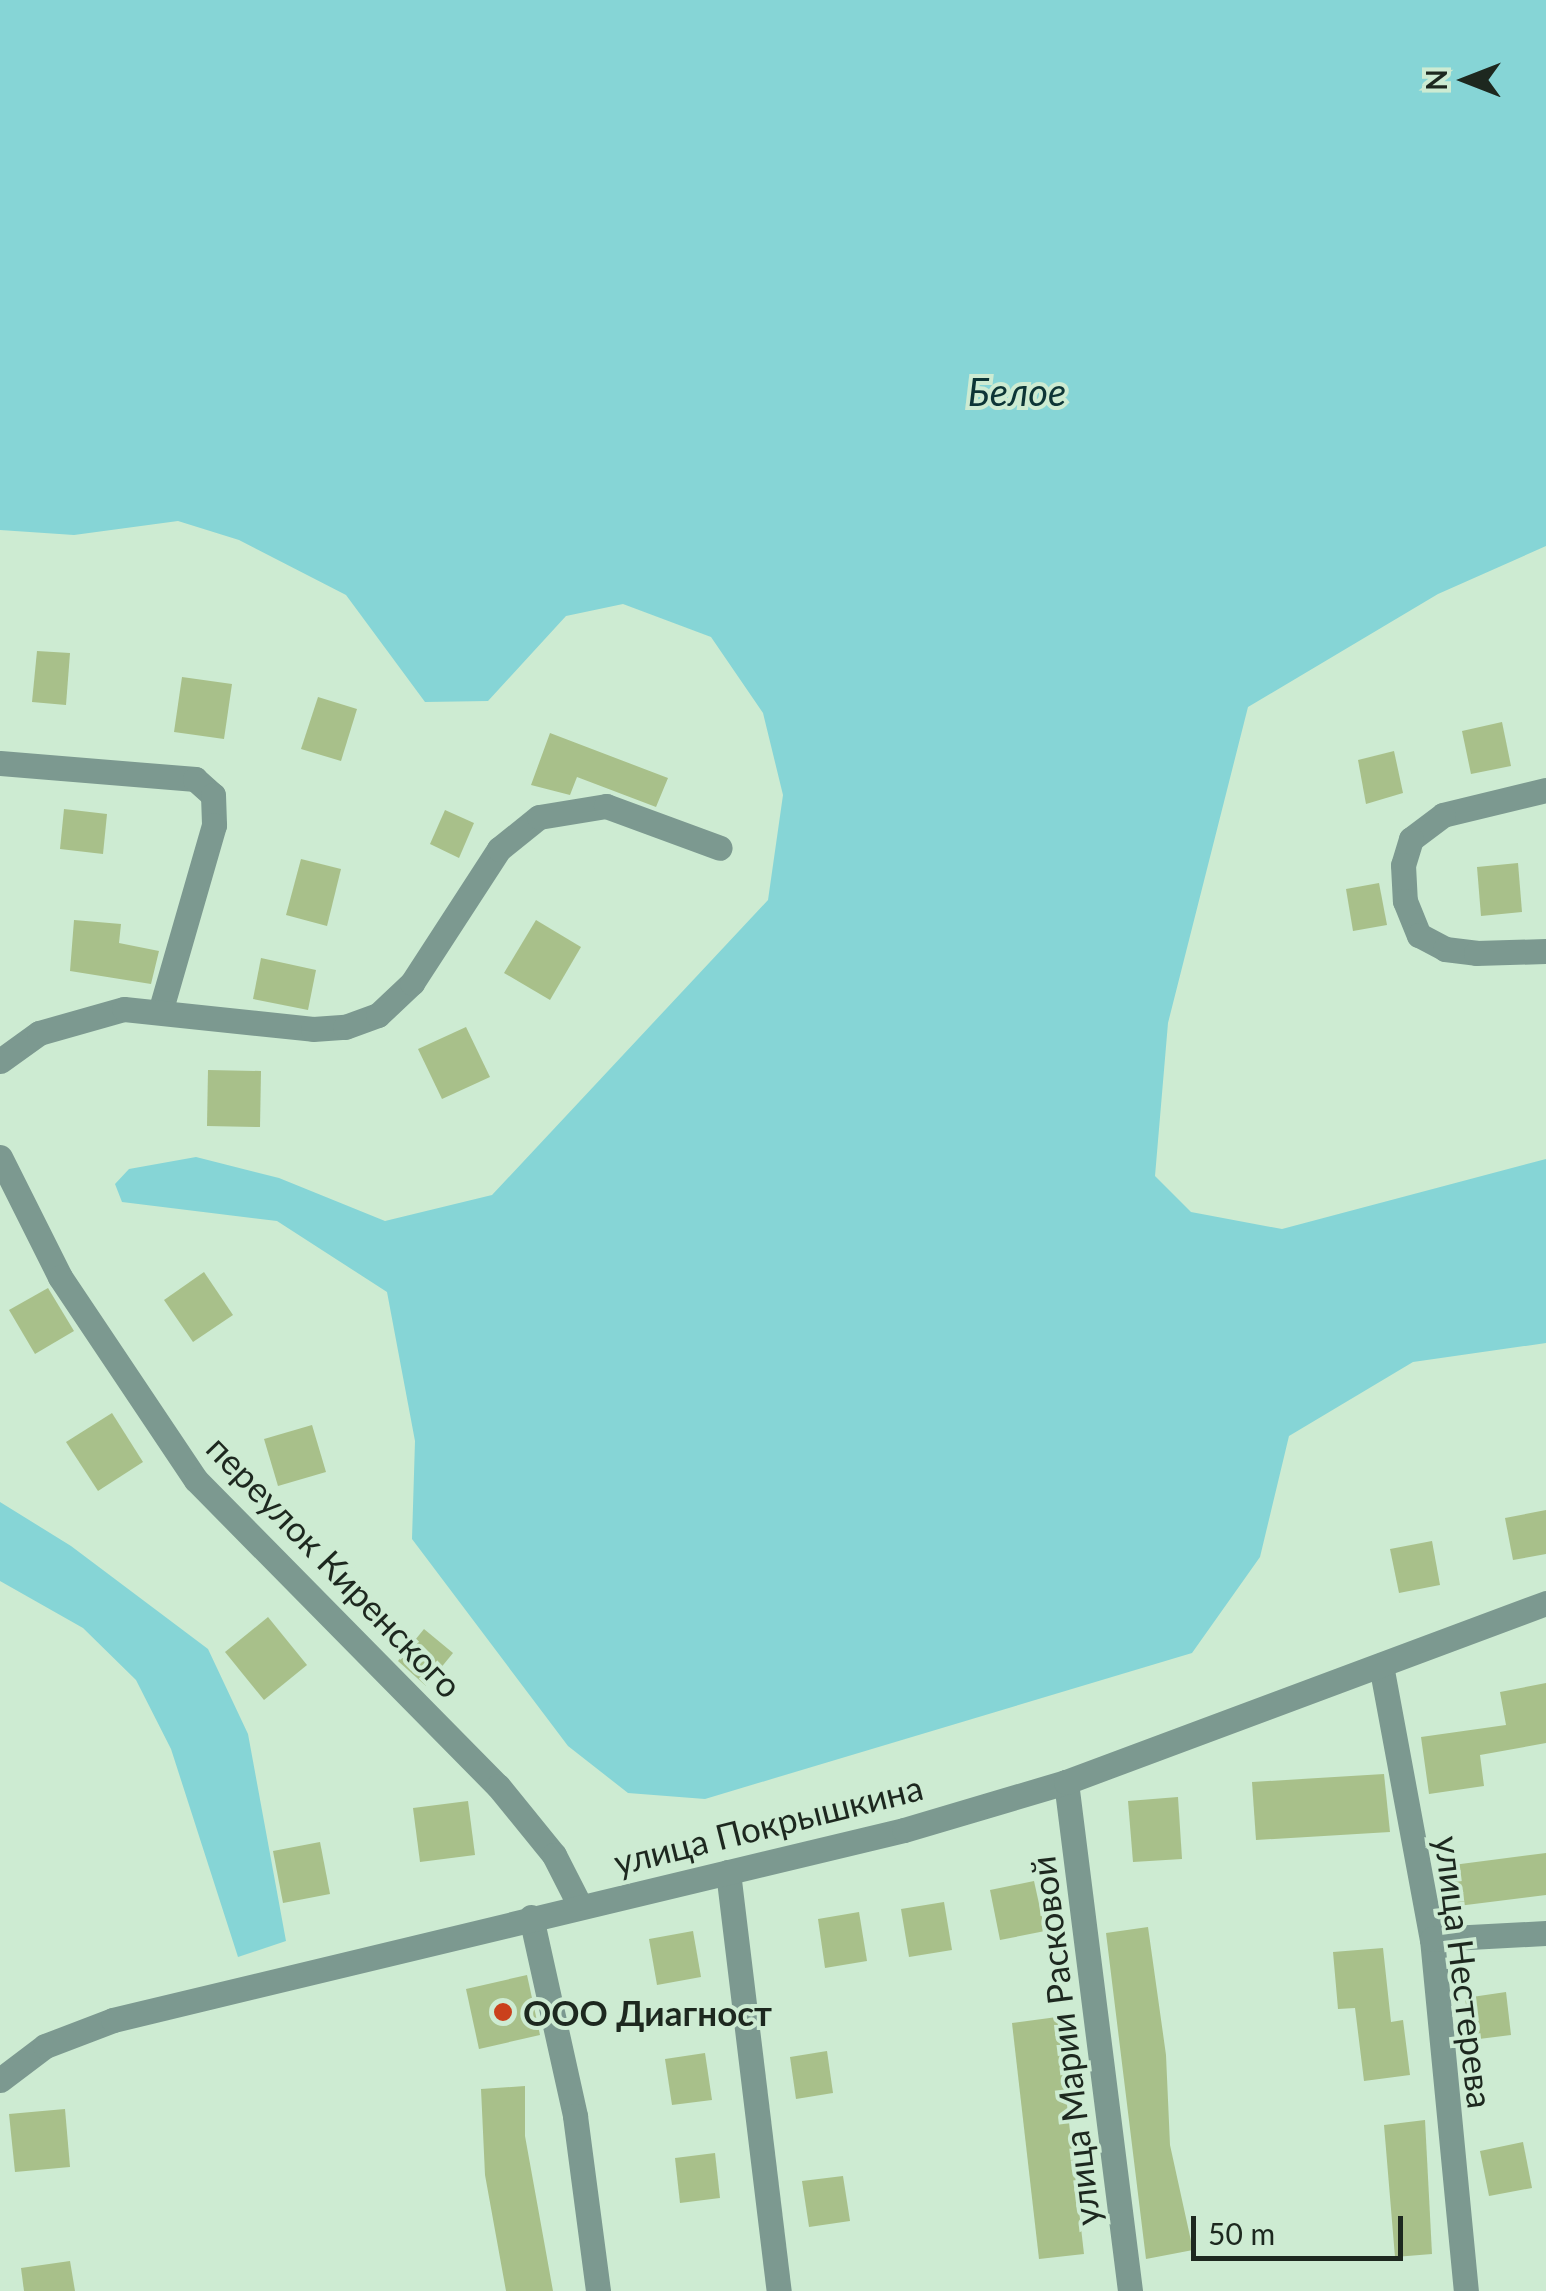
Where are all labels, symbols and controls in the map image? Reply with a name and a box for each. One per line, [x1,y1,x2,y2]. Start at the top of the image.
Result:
north arrow [1416,30,1516,130]
text: N [1419,69,1453,91]
water label: Белое [968,369,1066,415]
street label: переулок Киренского [199,1426,471,1706]
street label: улица Покрышкина [609,1765,927,1883]
street label: улица Нестерева [1427,1833,1503,2111]
street label: улица Марии Расковой [1020,1854,1108,2228]
place label: ООО Диагност [523,1991,772,2033]
marker: ООО Диагност [492,2001,514,2023]
scale bar [1196,2196,1408,2258]
text: 50 m [1208,2215,1275,2251]

